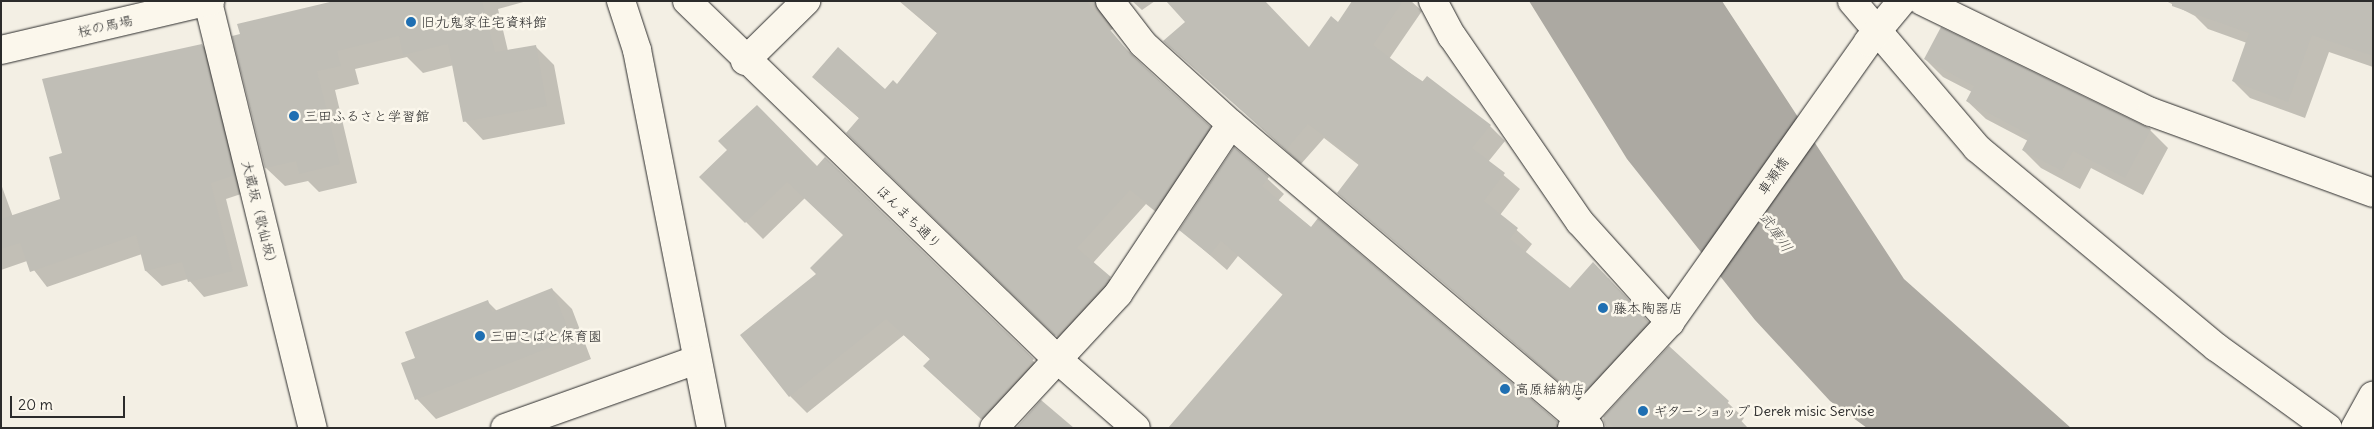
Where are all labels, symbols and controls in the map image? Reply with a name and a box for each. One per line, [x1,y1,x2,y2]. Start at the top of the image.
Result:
street label: 桜の馬場 [76,12,134,40]
place label: 旧九鬼家住宅資料館 [421,14,547,30]
marker: 旧九鬼家住宅資料館 [405,16,417,28]
place label: 三田ふるさと学習館 [304,108,430,124]
marker: 三田ふるさと学習館 [288,110,300,122]
street label: 車瀬橋 [1754,154,1792,198]
street label: 大蔵坂（歌仙坂） [238,159,282,271]
street label: ほんまち通り [873,182,945,252]
water label: 武庫川 [1756,208,1796,256]
place label: 藤本陶器店 [1613,300,1683,316]
marker: 藤本陶器店 [1597,302,1609,314]
place label: 三田こばと保育園 [490,328,602,344]
marker: 三田こばと保育園 [474,330,486,342]
place label: 高原結納店 [1515,381,1585,397]
marker: 高原結納店 [1499,383,1511,395]
scale bar [12,386,128,418]
text: 20 m [18,395,53,414]
place label: ギターショップ Derek misic Servise [1653,403,1875,419]
marker: ギターショップ Derek misic Servise [1637,405,1649,417]

